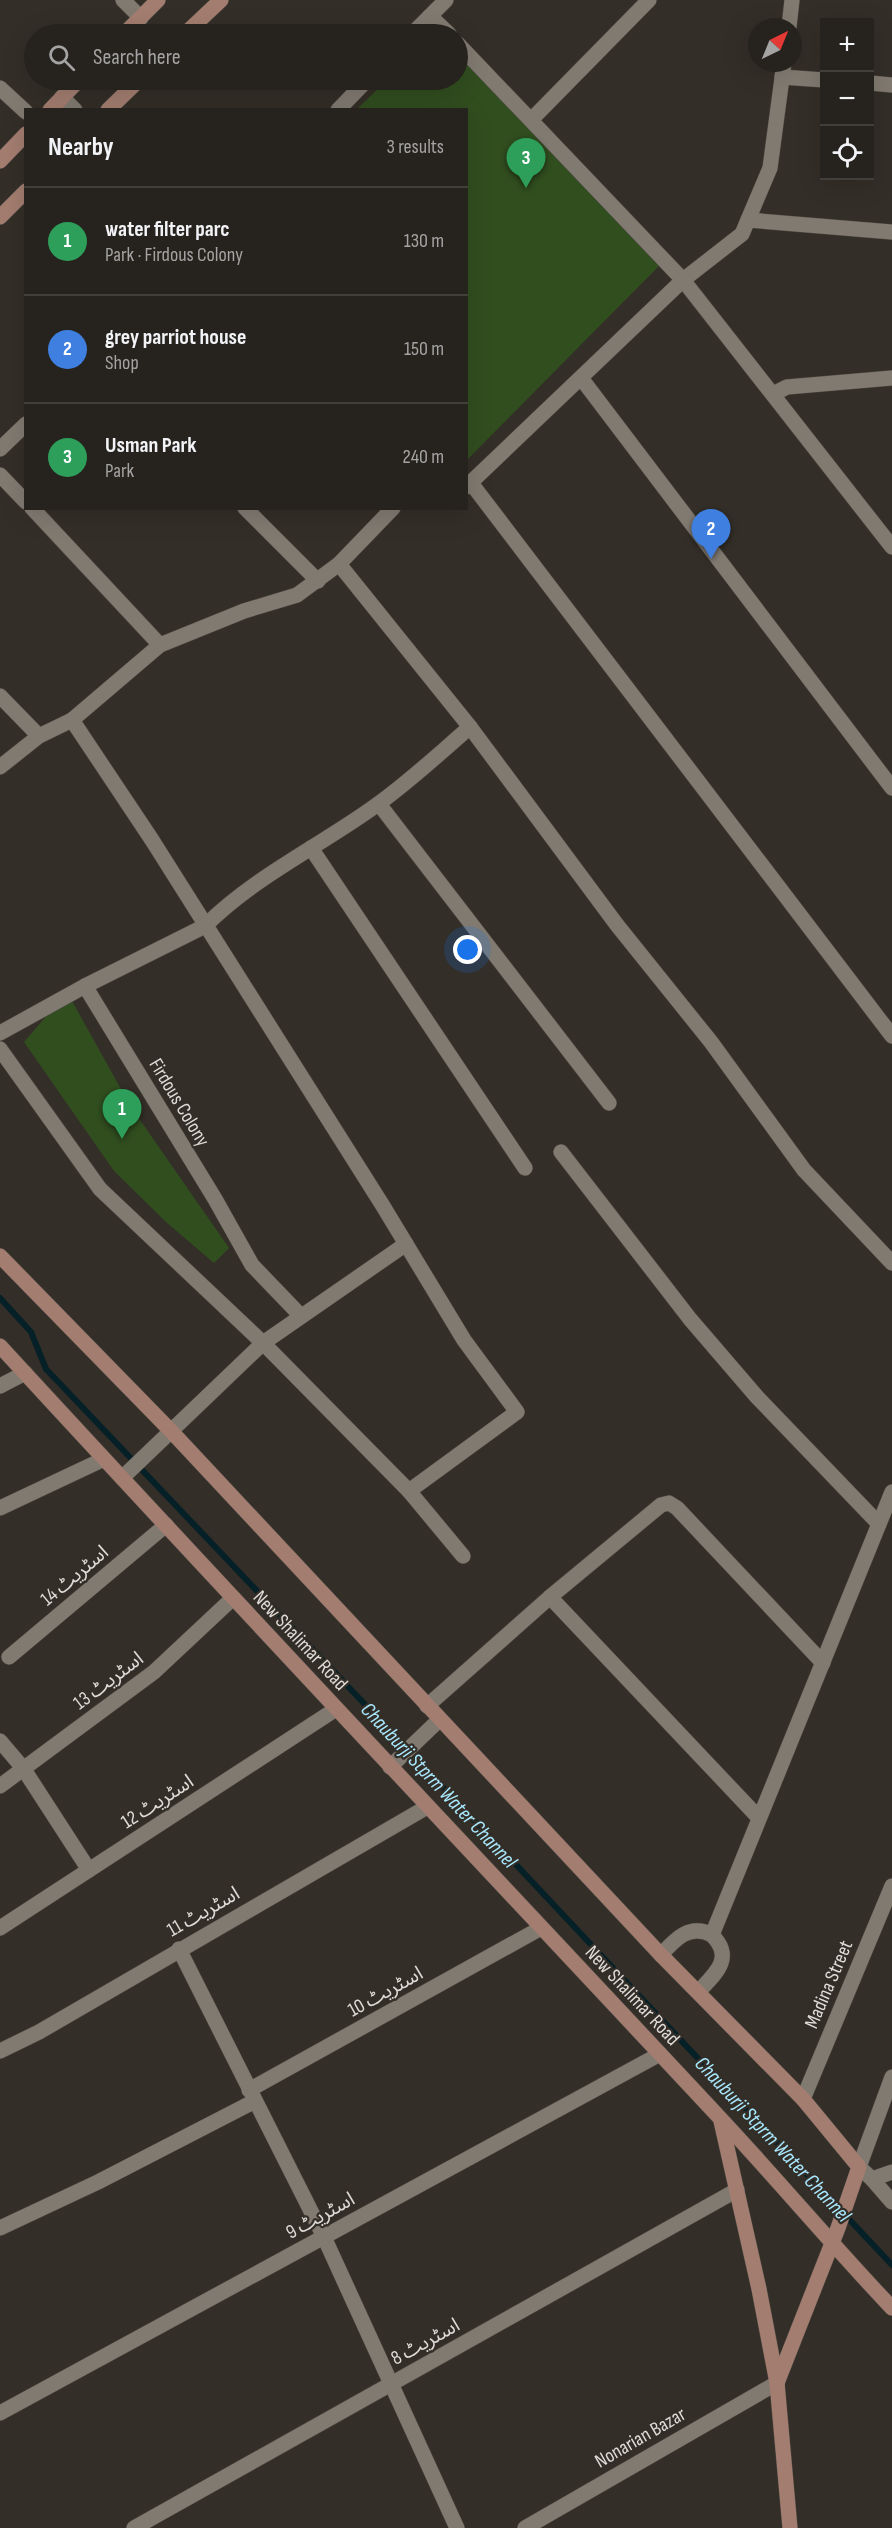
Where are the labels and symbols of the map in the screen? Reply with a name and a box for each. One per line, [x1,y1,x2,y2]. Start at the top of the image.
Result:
north arrow [748,18,802,72]
pin: 3 [506,138,546,188]
pin: 2 [692,510,730,559]
your location [453,935,482,964]
street label: Firdous Colony [144,1054,215,1151]
pin: 1 [102,1090,142,1139]
street label: اسٹریٹ 14 [36,1540,114,1611]
street label: New Shalimar Road [248,1586,353,1696]
street label: اسٹریٹ 13 [69,1647,148,1715]
water label: Chauburji Stprm Water Channel [355,1697,523,1874]
street label: اسٹریٹ 12 [117,1770,198,1834]
street label: اسٹریٹ 11 [163,1881,244,1942]
street label: Madina Street [800,1937,858,2032]
street label: New Shalimar Road [580,1941,685,2051]
street label: اسٹریٹ 10 [344,1961,427,2022]
water label: Chauburji Stprm Water Channel [689,2051,857,2228]
street label: اسٹریٹ 9 [282,2187,359,2245]
street label: اسٹریٹ 8 [387,2313,464,2371]
street label: Nonarian Bazar [591,2402,690,2473]

